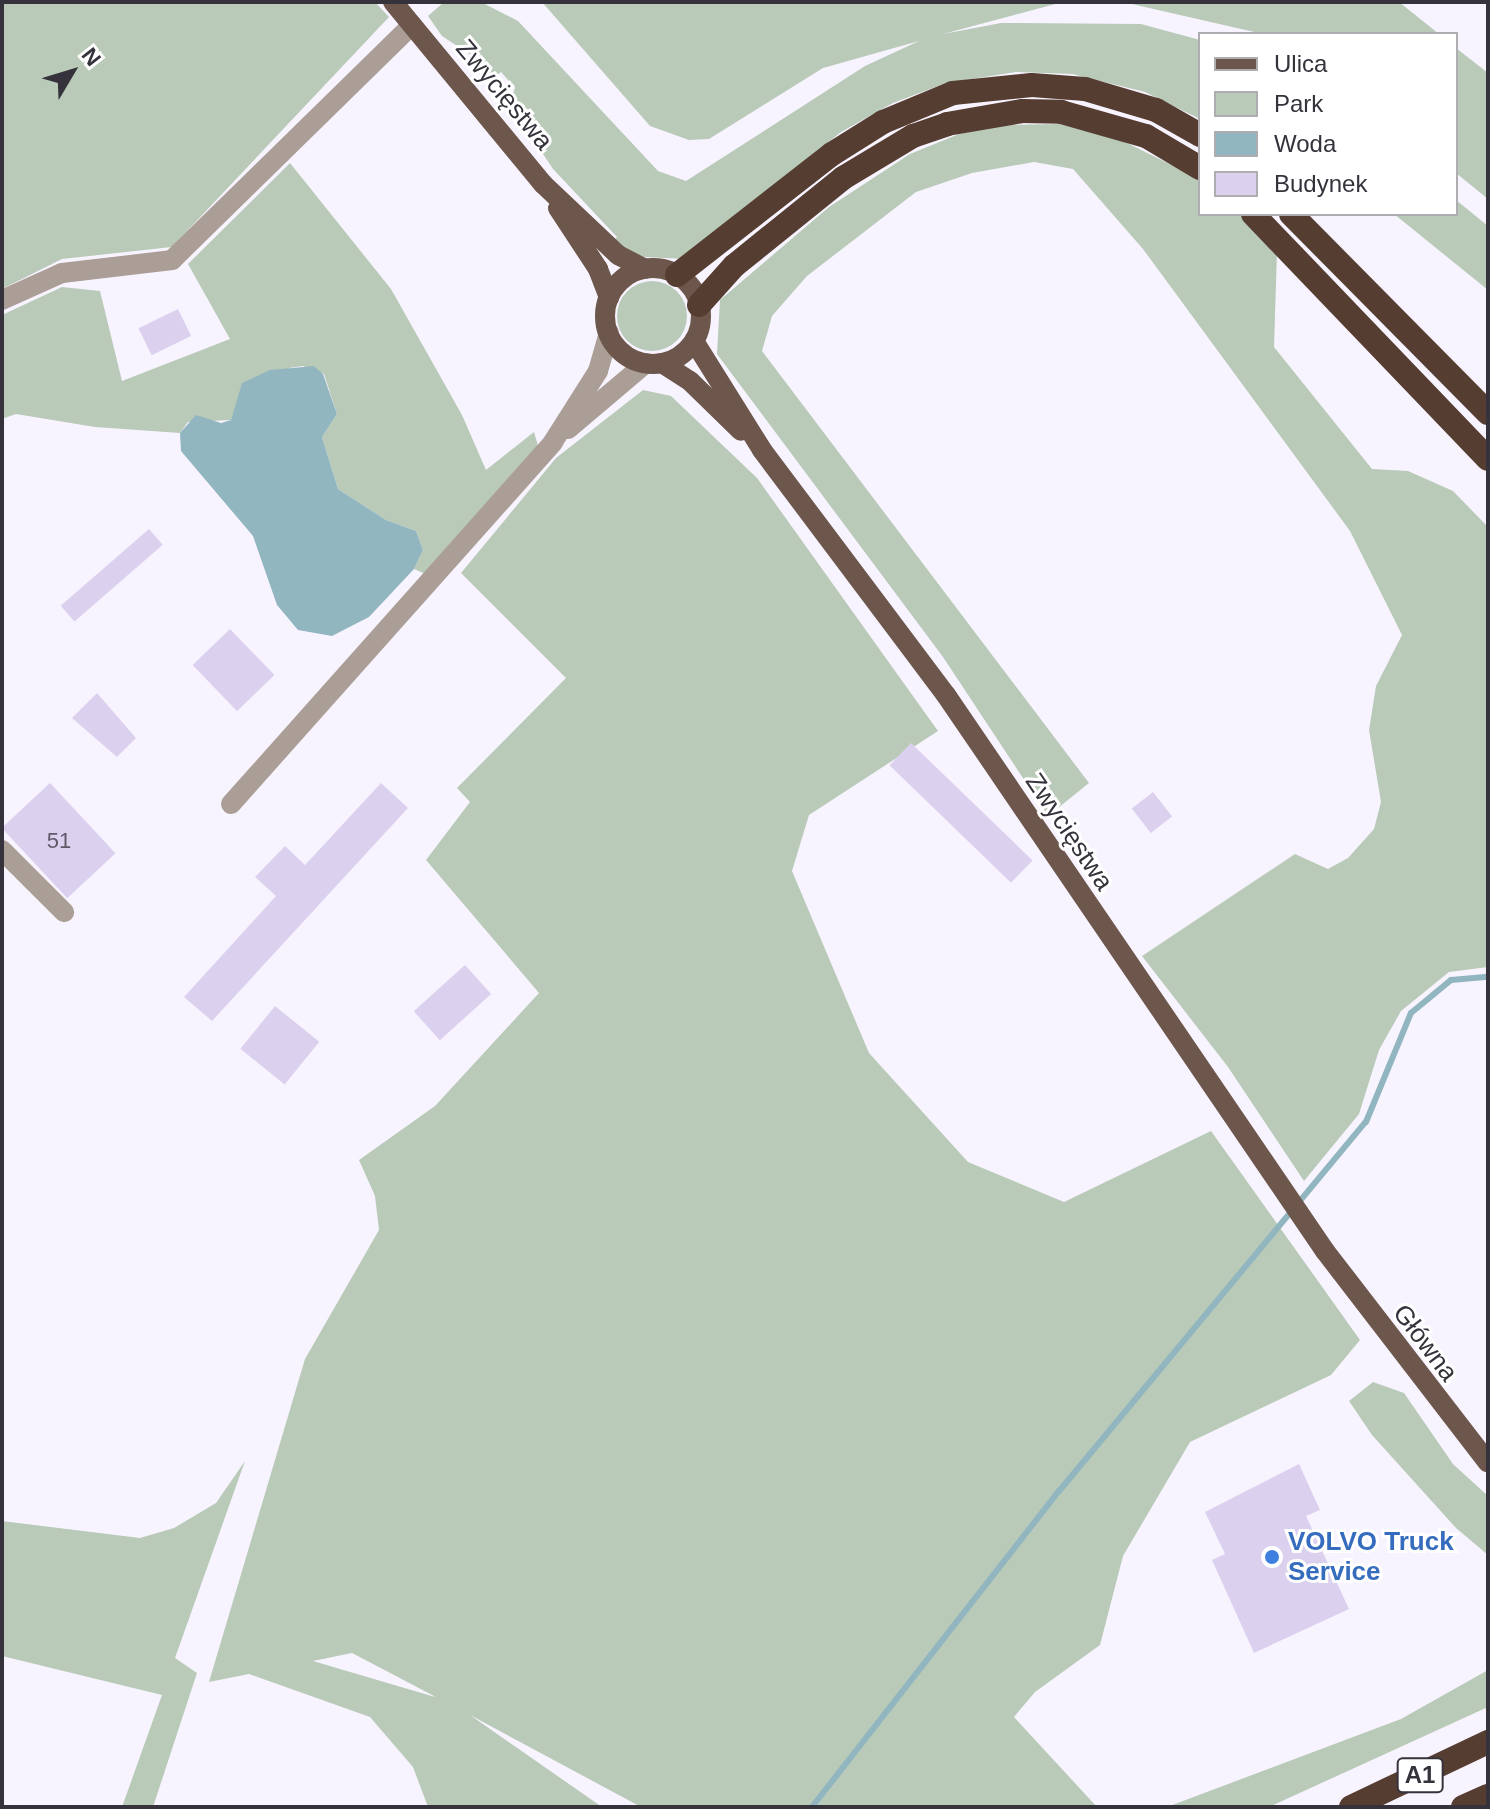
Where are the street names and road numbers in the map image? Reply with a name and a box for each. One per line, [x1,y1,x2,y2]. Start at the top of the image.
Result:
street label: Zwycięstwa [449,34,559,156]
street label: Zwycięstwa [1019,768,1119,896]
street label: Główna [1386,1298,1464,1388]
road number: A1 [1396,1755,1444,1795]

